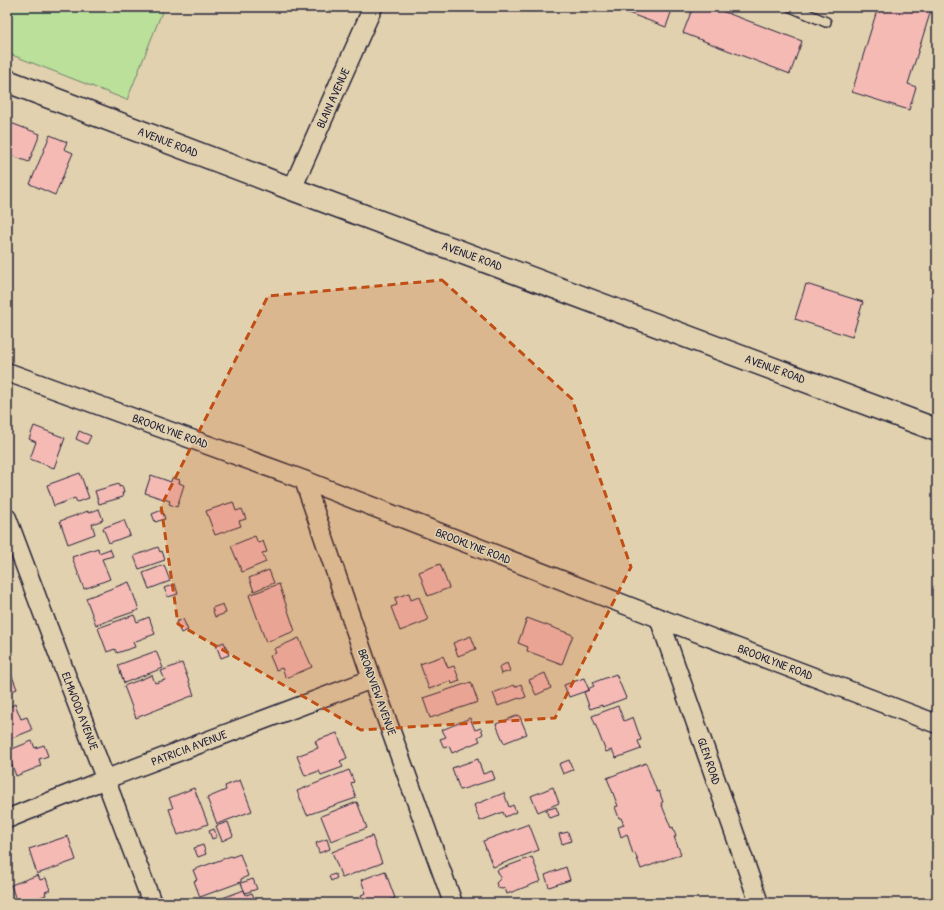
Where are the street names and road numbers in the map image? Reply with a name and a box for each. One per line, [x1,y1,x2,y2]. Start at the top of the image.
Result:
street label: BLAIN AVENUE [312,64,354,131]
street label: AVENUE ROAD [136,122,201,161]
street label: AVENUE ROAD [440,237,505,274]
street label: AVENUE ROAD [743,350,808,387]
street label: BROOKLYNE ROAD [130,409,210,452]
street label: BROOKLYNE ROAD [433,523,513,568]
street label: BROOKLYNE ROAD [735,639,815,684]
street label: BROADVIEW AVENUE [354,646,401,738]
street label: ELMWOOD AVENUE [58,669,103,753]
street label: PATRICIA AVENUE [149,725,230,770]
street label: GLEN ROAD [694,735,725,787]

